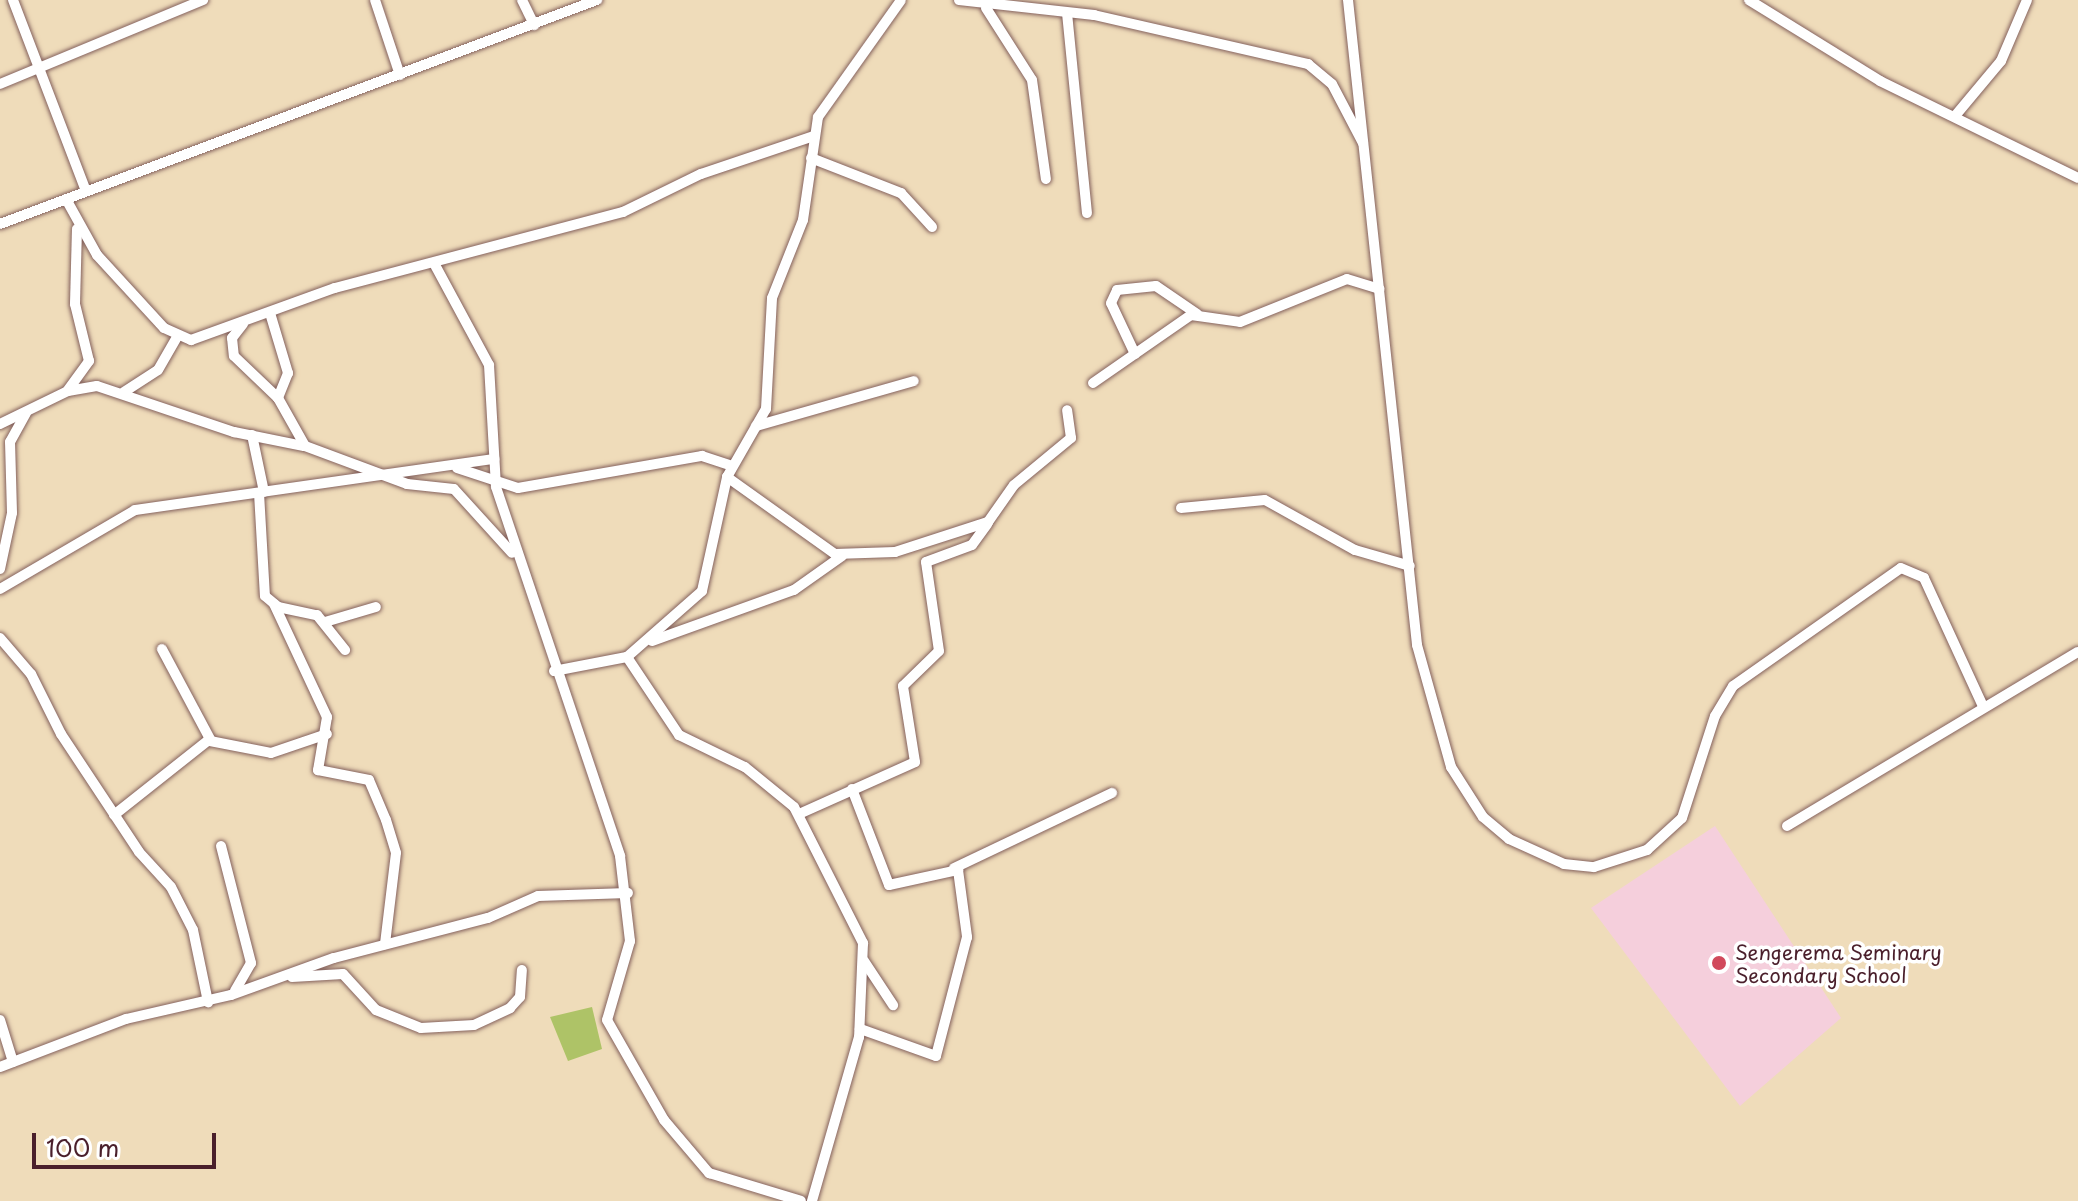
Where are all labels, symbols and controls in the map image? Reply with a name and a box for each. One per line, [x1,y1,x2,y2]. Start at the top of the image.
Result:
place label: Sengerema Seminary Secondary School [1735,940,1942,987]
marker: Sengerema Seminary Secondary School [1710,954,1728,972]
scale bar [36,1117,220,1167]
text: 100 m [46,1129,119,1165]

